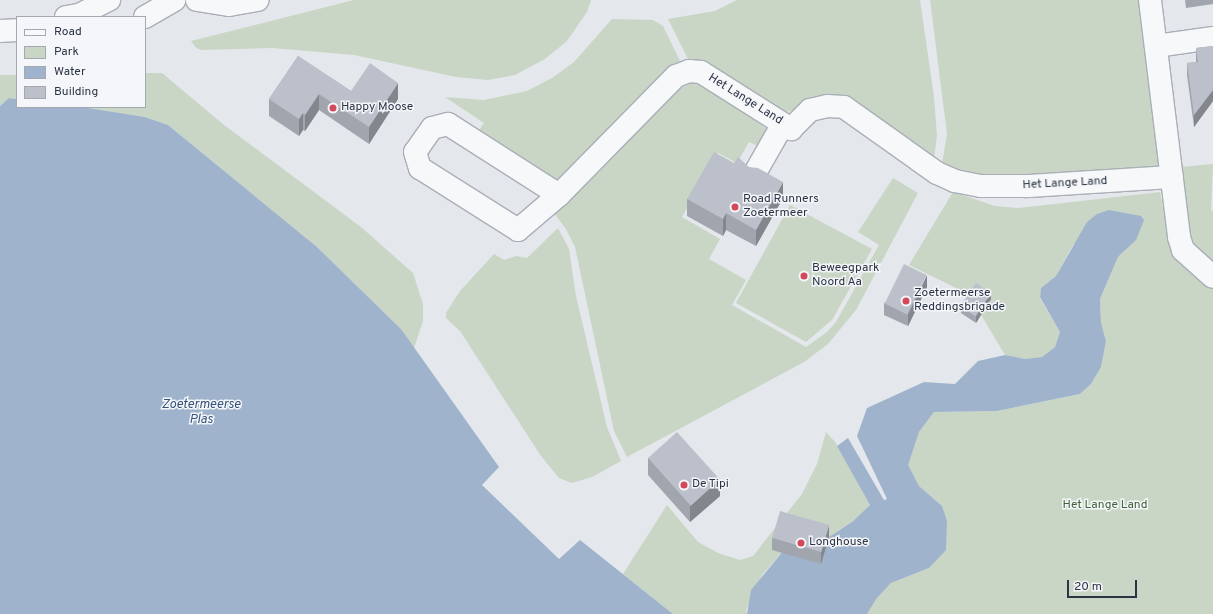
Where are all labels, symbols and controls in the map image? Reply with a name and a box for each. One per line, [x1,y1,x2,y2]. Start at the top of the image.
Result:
legend [16,16,146,108]
text: Road [54,24,82,40]
text: Park [54,44,79,60]
text: Water [54,64,86,80]
street label: Het Lange Land [705,71,785,129]
text: Building [54,84,98,100]
place label: Happy Moose [341,101,413,115]
marker: Happy Moose [328,103,338,113]
street label: Het Lange Land [1022,175,1108,193]
place label: Road Runners Zoetermeer [743,193,819,221]
marker: Road Runners Zoetermeer [730,202,740,212]
place label: Beweegpark Noord Aa [812,262,879,290]
marker: Beweegpark Noord Aa [799,271,809,281]
place label: Zoetermeerse Reddingsbrigade [914,287,1005,315]
marker: Zoetermeerse Reddingsbrigade [901,296,911,306]
water label: Zoetermeerse Plas [162,398,240,429]
place label: De Tipi [692,478,729,492]
marker: De Tipi [679,480,689,490]
park label: Het Lange Land [1062,499,1148,513]
place label: Longhouse [809,536,868,550]
marker: Longhouse [796,538,806,548]
scale bar [1069,572,1139,598]
text: 20 m [1074,579,1102,595]

